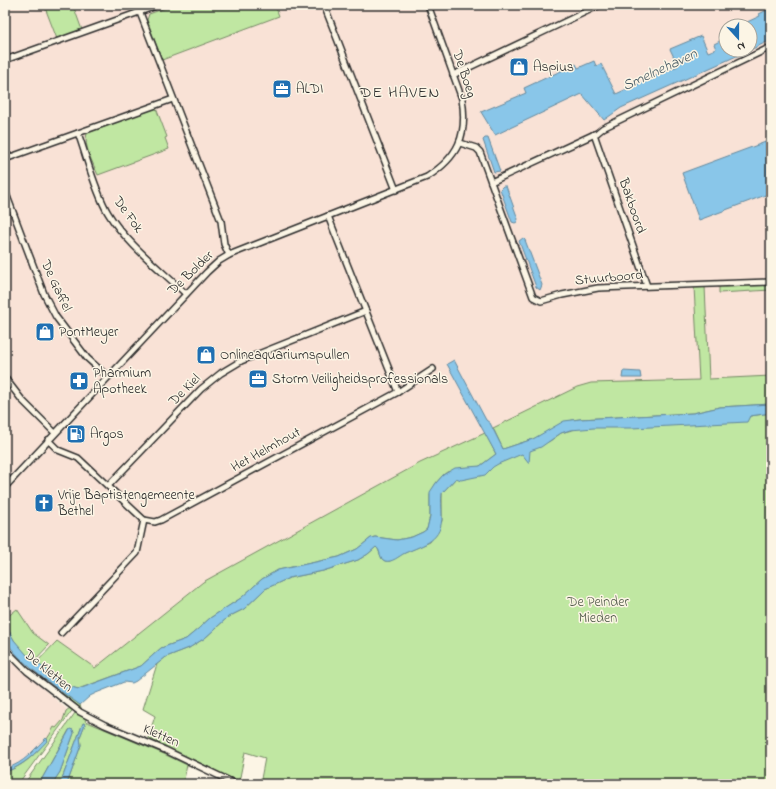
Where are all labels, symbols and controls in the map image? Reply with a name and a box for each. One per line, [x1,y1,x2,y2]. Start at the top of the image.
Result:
north arrow [718,18,758,58]
text: N [735,38,748,55]
water label: Smelnehaven [619,43,702,97]
street label: De Boeg [445,46,482,101]
shop icon: Aspius [508,56,530,78]
place label: Aspius [533,57,574,78]
office icon: ALDI [271,78,293,100]
place label: ALDI [296,79,323,100]
district label: DE HAVEN [359,81,440,105]
street label: Bakboord [612,175,651,237]
street label: De Fok [107,191,149,238]
street label: De Bolder [162,245,219,301]
street label: De Gaffel [34,256,77,315]
street label: Stuurboord [574,265,644,291]
shop icon: PontMeyer [34,321,56,343]
place label: PontMeyer [59,322,119,344]
shop icon: Onlineaquariumspullen [195,344,217,366]
place label: Onlineaquariumspullen [220,345,349,366]
place label: Pharmium Apotheek [93,363,151,400]
office icon: Storm Veiligheidsprofessionals [247,368,269,390]
street label: De Kiel [163,369,206,412]
place label: Storm Veiligheidsprofessionals [272,369,448,391]
pharmacy icon: Pharmium Apotheek [68,370,90,392]
street label: Het Helmhout [227,422,305,478]
fuel station icon: Argos [65,423,87,445]
place label: Argos [90,424,124,446]
place label: Vrije Baptistengemeente Bethel [57,485,195,522]
church icon: Vrije Baptistengemeente Bethel [33,492,55,514]
park label: De Peinder Mieden [566,592,629,629]
street label: De Kletten [18,644,77,697]
street label: Kletten [139,719,183,753]

